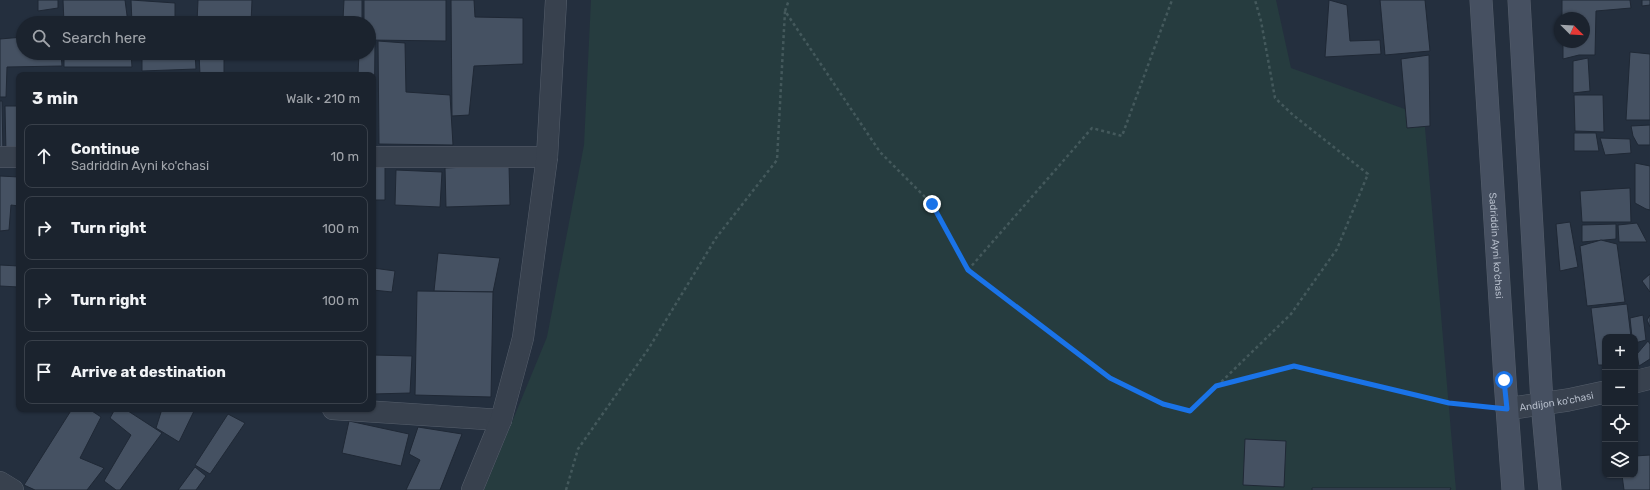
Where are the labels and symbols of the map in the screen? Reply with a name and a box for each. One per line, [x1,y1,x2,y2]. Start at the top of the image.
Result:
north arrow [1554,12,1590,48]
street label: Sadriddin Ayni ko'chasi [1486,192,1505,299]
route end [923,195,941,213]
route start [1495,371,1513,389]
street label: Andijon ko'chasi [1519,390,1595,414]

